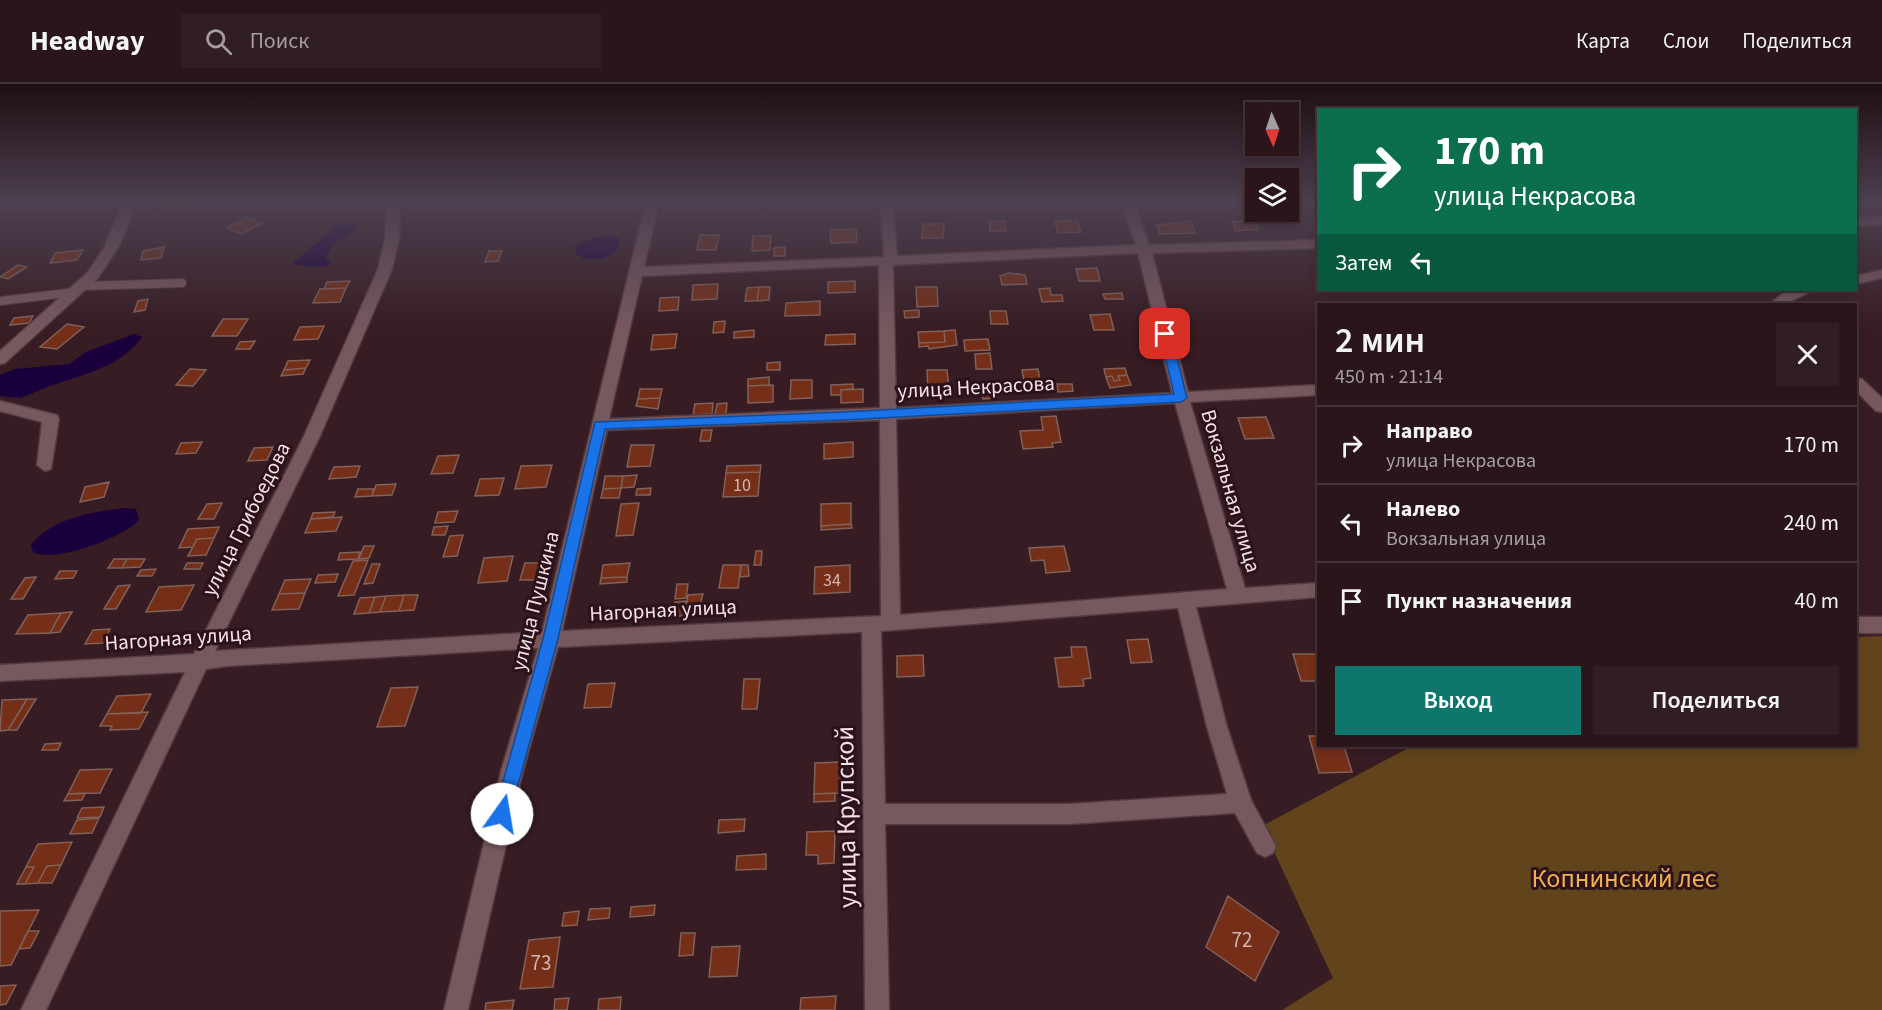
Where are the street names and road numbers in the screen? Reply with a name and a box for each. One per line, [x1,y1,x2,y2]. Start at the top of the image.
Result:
street label: улица Некрасова [897,368,1055,406]
street label: Вокзальная улица [1193,406,1269,576]
street label: улица Грибоедова [194,437,298,601]
street label: улица Пушкина [503,528,567,674]
street label: Нагорная улица [589,591,737,629]
street label: Нагорная улица [103,618,253,658]
street label: улица Крупской [826,726,866,908]

